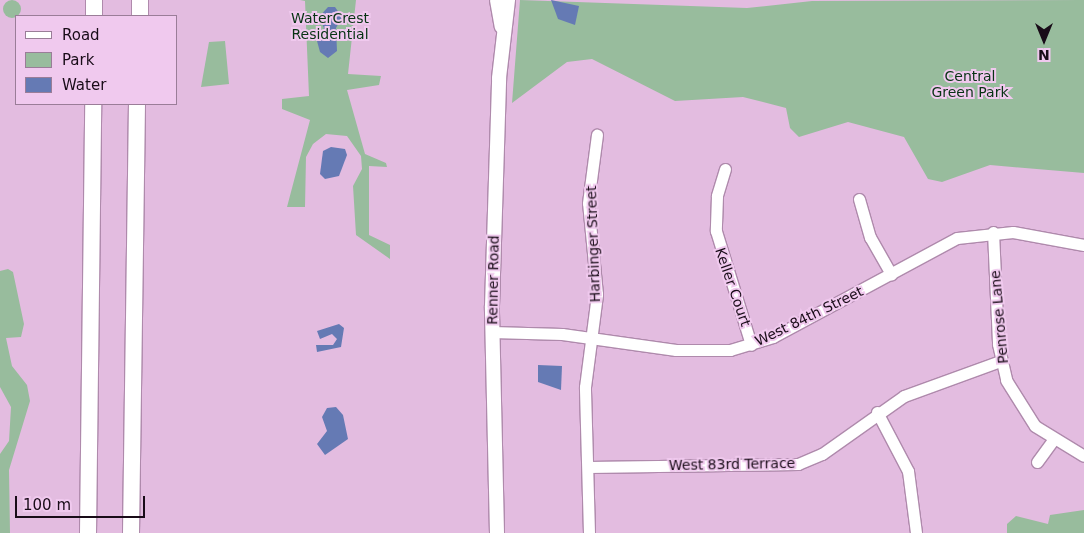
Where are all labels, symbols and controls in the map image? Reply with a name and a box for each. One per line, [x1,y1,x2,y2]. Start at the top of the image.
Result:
park label: WaterCrest Residential [291,10,369,42]
legend [15,15,178,105]
north arrow [1019,15,1069,65]
text: Road [62,26,100,44]
text: N [1038,47,1050,63]
text: Park [62,51,94,69]
park label: Central Green Park [931,68,1009,100]
text: Water [62,76,106,94]
street label: Harbinger Street [583,185,603,303]
street label: Renner Road [484,235,502,325]
street label: Keller Court [712,245,754,329]
street label: Penrose Lane [987,270,1011,364]
street label: West 84th Street [752,283,866,349]
street label: West 83rd Terrace [669,454,795,474]
scale bar [18,486,148,518]
text: 100 m [23,496,71,514]

